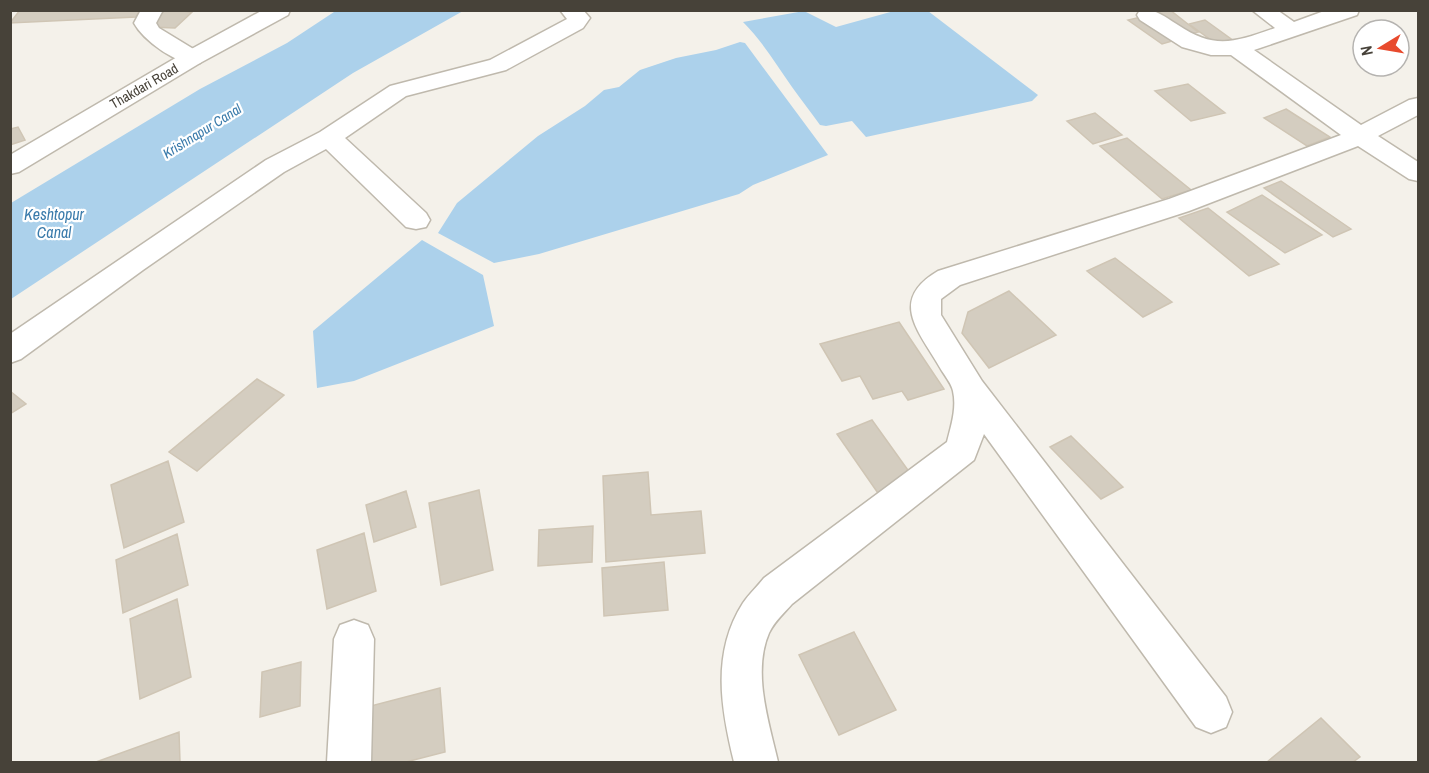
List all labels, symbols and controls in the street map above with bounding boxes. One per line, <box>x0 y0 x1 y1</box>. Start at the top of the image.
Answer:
north arrow <box>1351 18 1411 78</box>
text: N <box>1355 44 1378 58</box>
street label: Thakdari Road <box>107 59 181 113</box>
water label: Krishnapur Canal <box>159 99 245 162</box>
water label: Keshtopur Canal <box>24 203 85 243</box>

